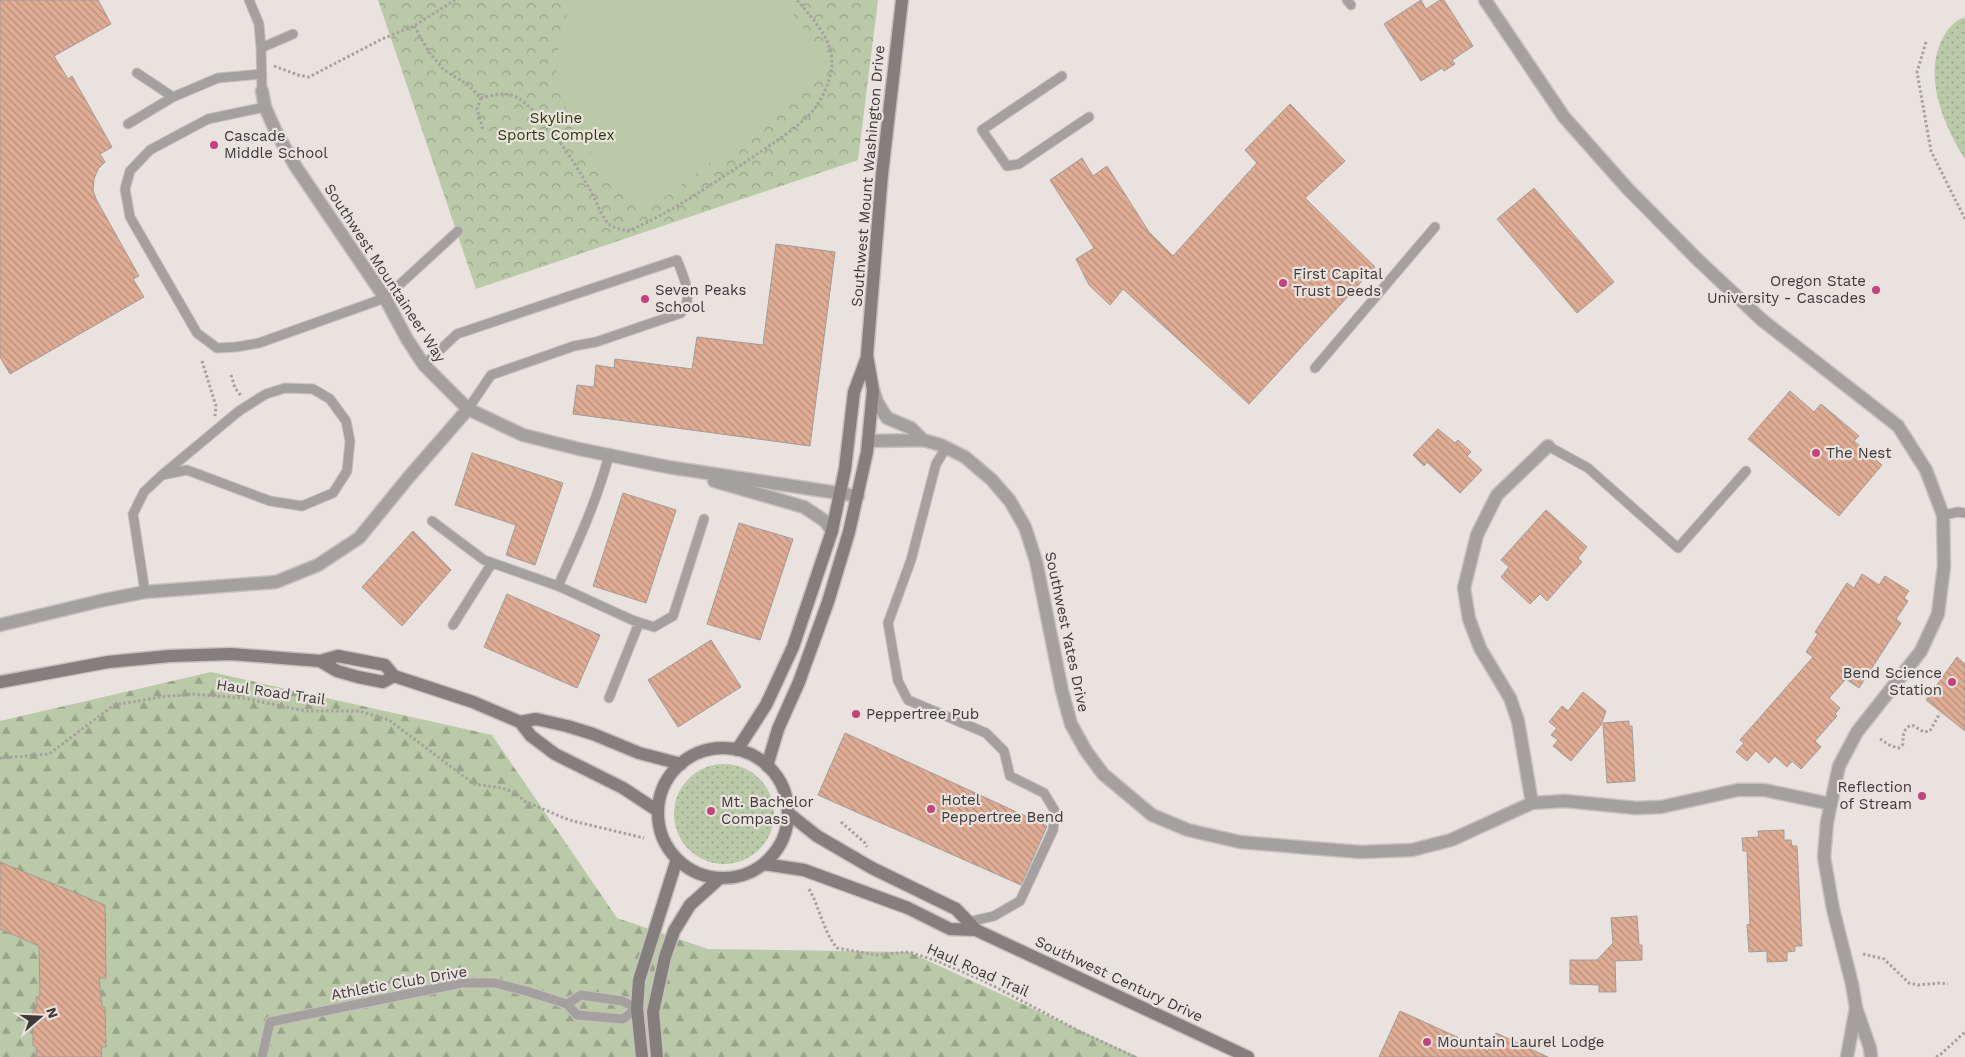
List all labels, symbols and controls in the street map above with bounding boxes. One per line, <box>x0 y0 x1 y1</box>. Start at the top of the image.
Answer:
street label: Southwest Mount Washington Drive <box>848 44 888 308</box>
park label: Skyline Sports Complex <box>498 109 614 144</box>
place label: Cascade Middle School <box>224 127 328 162</box>
marker: Cascade Middle School <box>208 139 220 151</box>
street label: Southwest Mountaineer Way <box>320 180 450 366</box>
place label: First Capital Trust Deeds <box>1293 265 1383 300</box>
place label: Oregon State University - Cascades <box>1707 272 1866 307</box>
marker: First Capital Trust Deeds <box>1277 277 1289 289</box>
place label: Seven Peaks School <box>655 281 746 316</box>
marker: Oregon State University - Cascades <box>1870 284 1882 296</box>
marker: Seven Peaks School <box>639 293 651 305</box>
place label: The Nest <box>1826 444 1892 462</box>
marker: The Nest <box>1810 447 1822 459</box>
street label: Southwest Yates Drive <box>1041 550 1093 714</box>
place label: Bend Science Station <box>1843 664 1942 699</box>
street label: Haul Road Trail <box>215 675 327 709</box>
marker: Bend Science Station <box>1946 676 1958 688</box>
place label: Peppertree Pub <box>866 705 979 723</box>
marker: Peppertree Pub <box>850 708 862 720</box>
place label: Reflection of Stream <box>1838 778 1912 813</box>
marker: Reflection of Stream <box>1916 790 1928 802</box>
place label: Hotel Peppertree Bend <box>941 791 1064 826</box>
place label: Mt. Bachelor Compass <box>721 793 814 828</box>
marker: Hotel Peppertree Bend <box>925 803 937 815</box>
marker: Mt. Bachelor Compass <box>705 805 717 817</box>
street label: Southwest Century Drive <box>1032 932 1206 1026</box>
street label: Haul Road Trail <box>924 939 1032 1001</box>
street label: Athletic Club Drive <box>330 962 468 1004</box>
north arrow <box>15 992 65 1042</box>
text: N <box>43 1005 62 1020</box>
place label: Mountain Laurel Lodge <box>1437 1033 1605 1051</box>
marker: Mountain Laurel Lodge <box>1421 1036 1433 1048</box>

